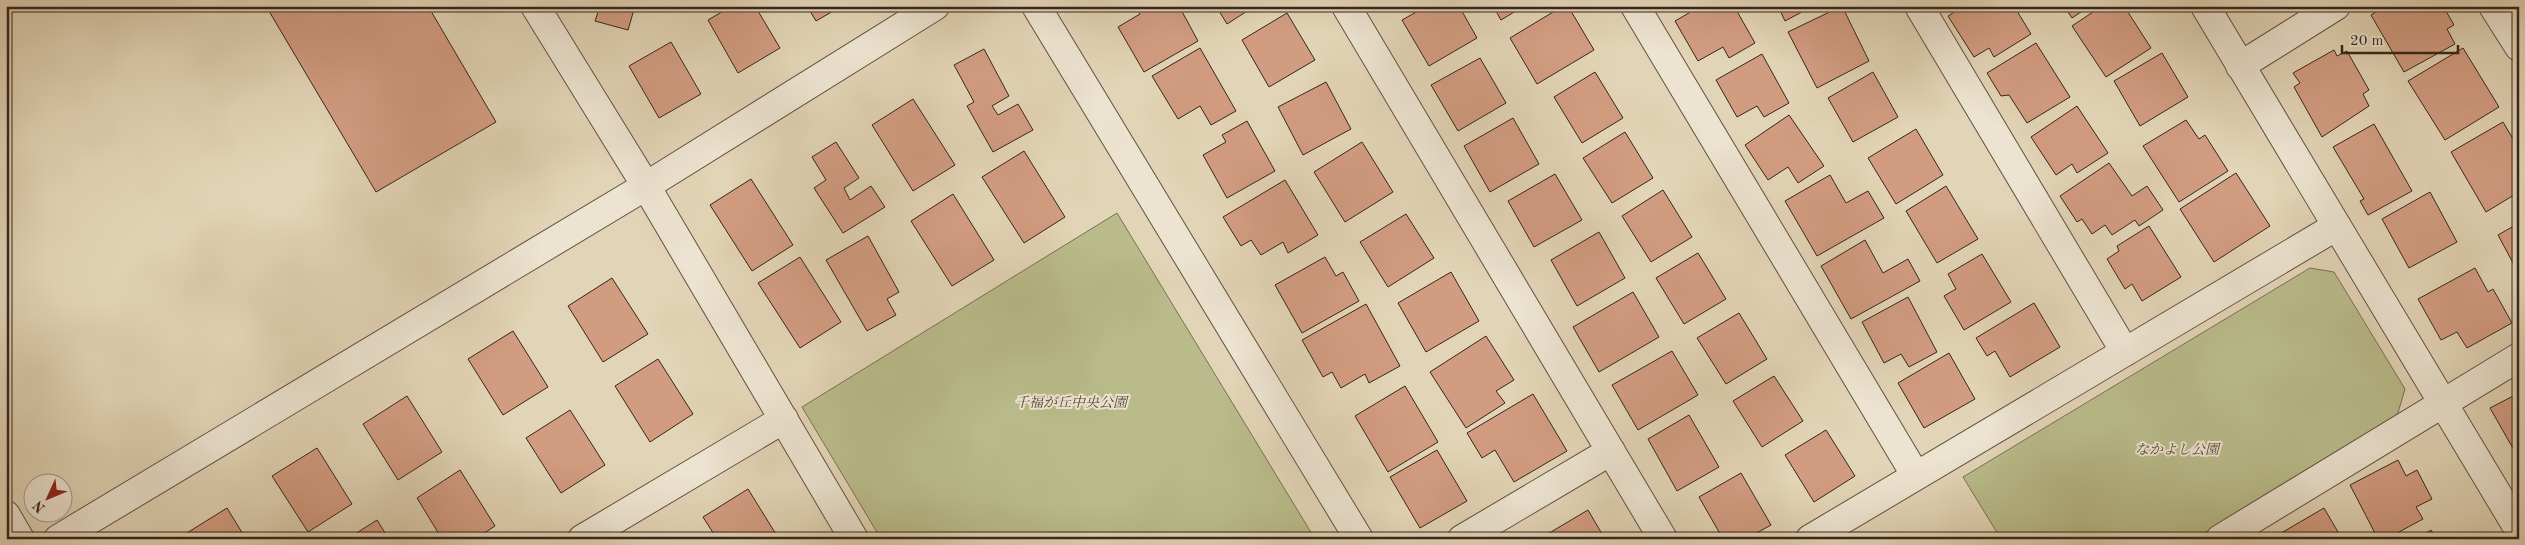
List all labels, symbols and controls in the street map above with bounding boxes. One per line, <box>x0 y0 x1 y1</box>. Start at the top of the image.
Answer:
scale bar <box>2342 22 2459 54</box>
text: 20 m <box>2350 34 2384 49</box>
park label: 千福が丘中央公園 <box>1015 395 1129 410</box>
park label: なかよし公園 <box>2135 442 2221 457</box>
north arrow <box>22 472 72 522</box>
text: N <box>30 497 48 515</box>

